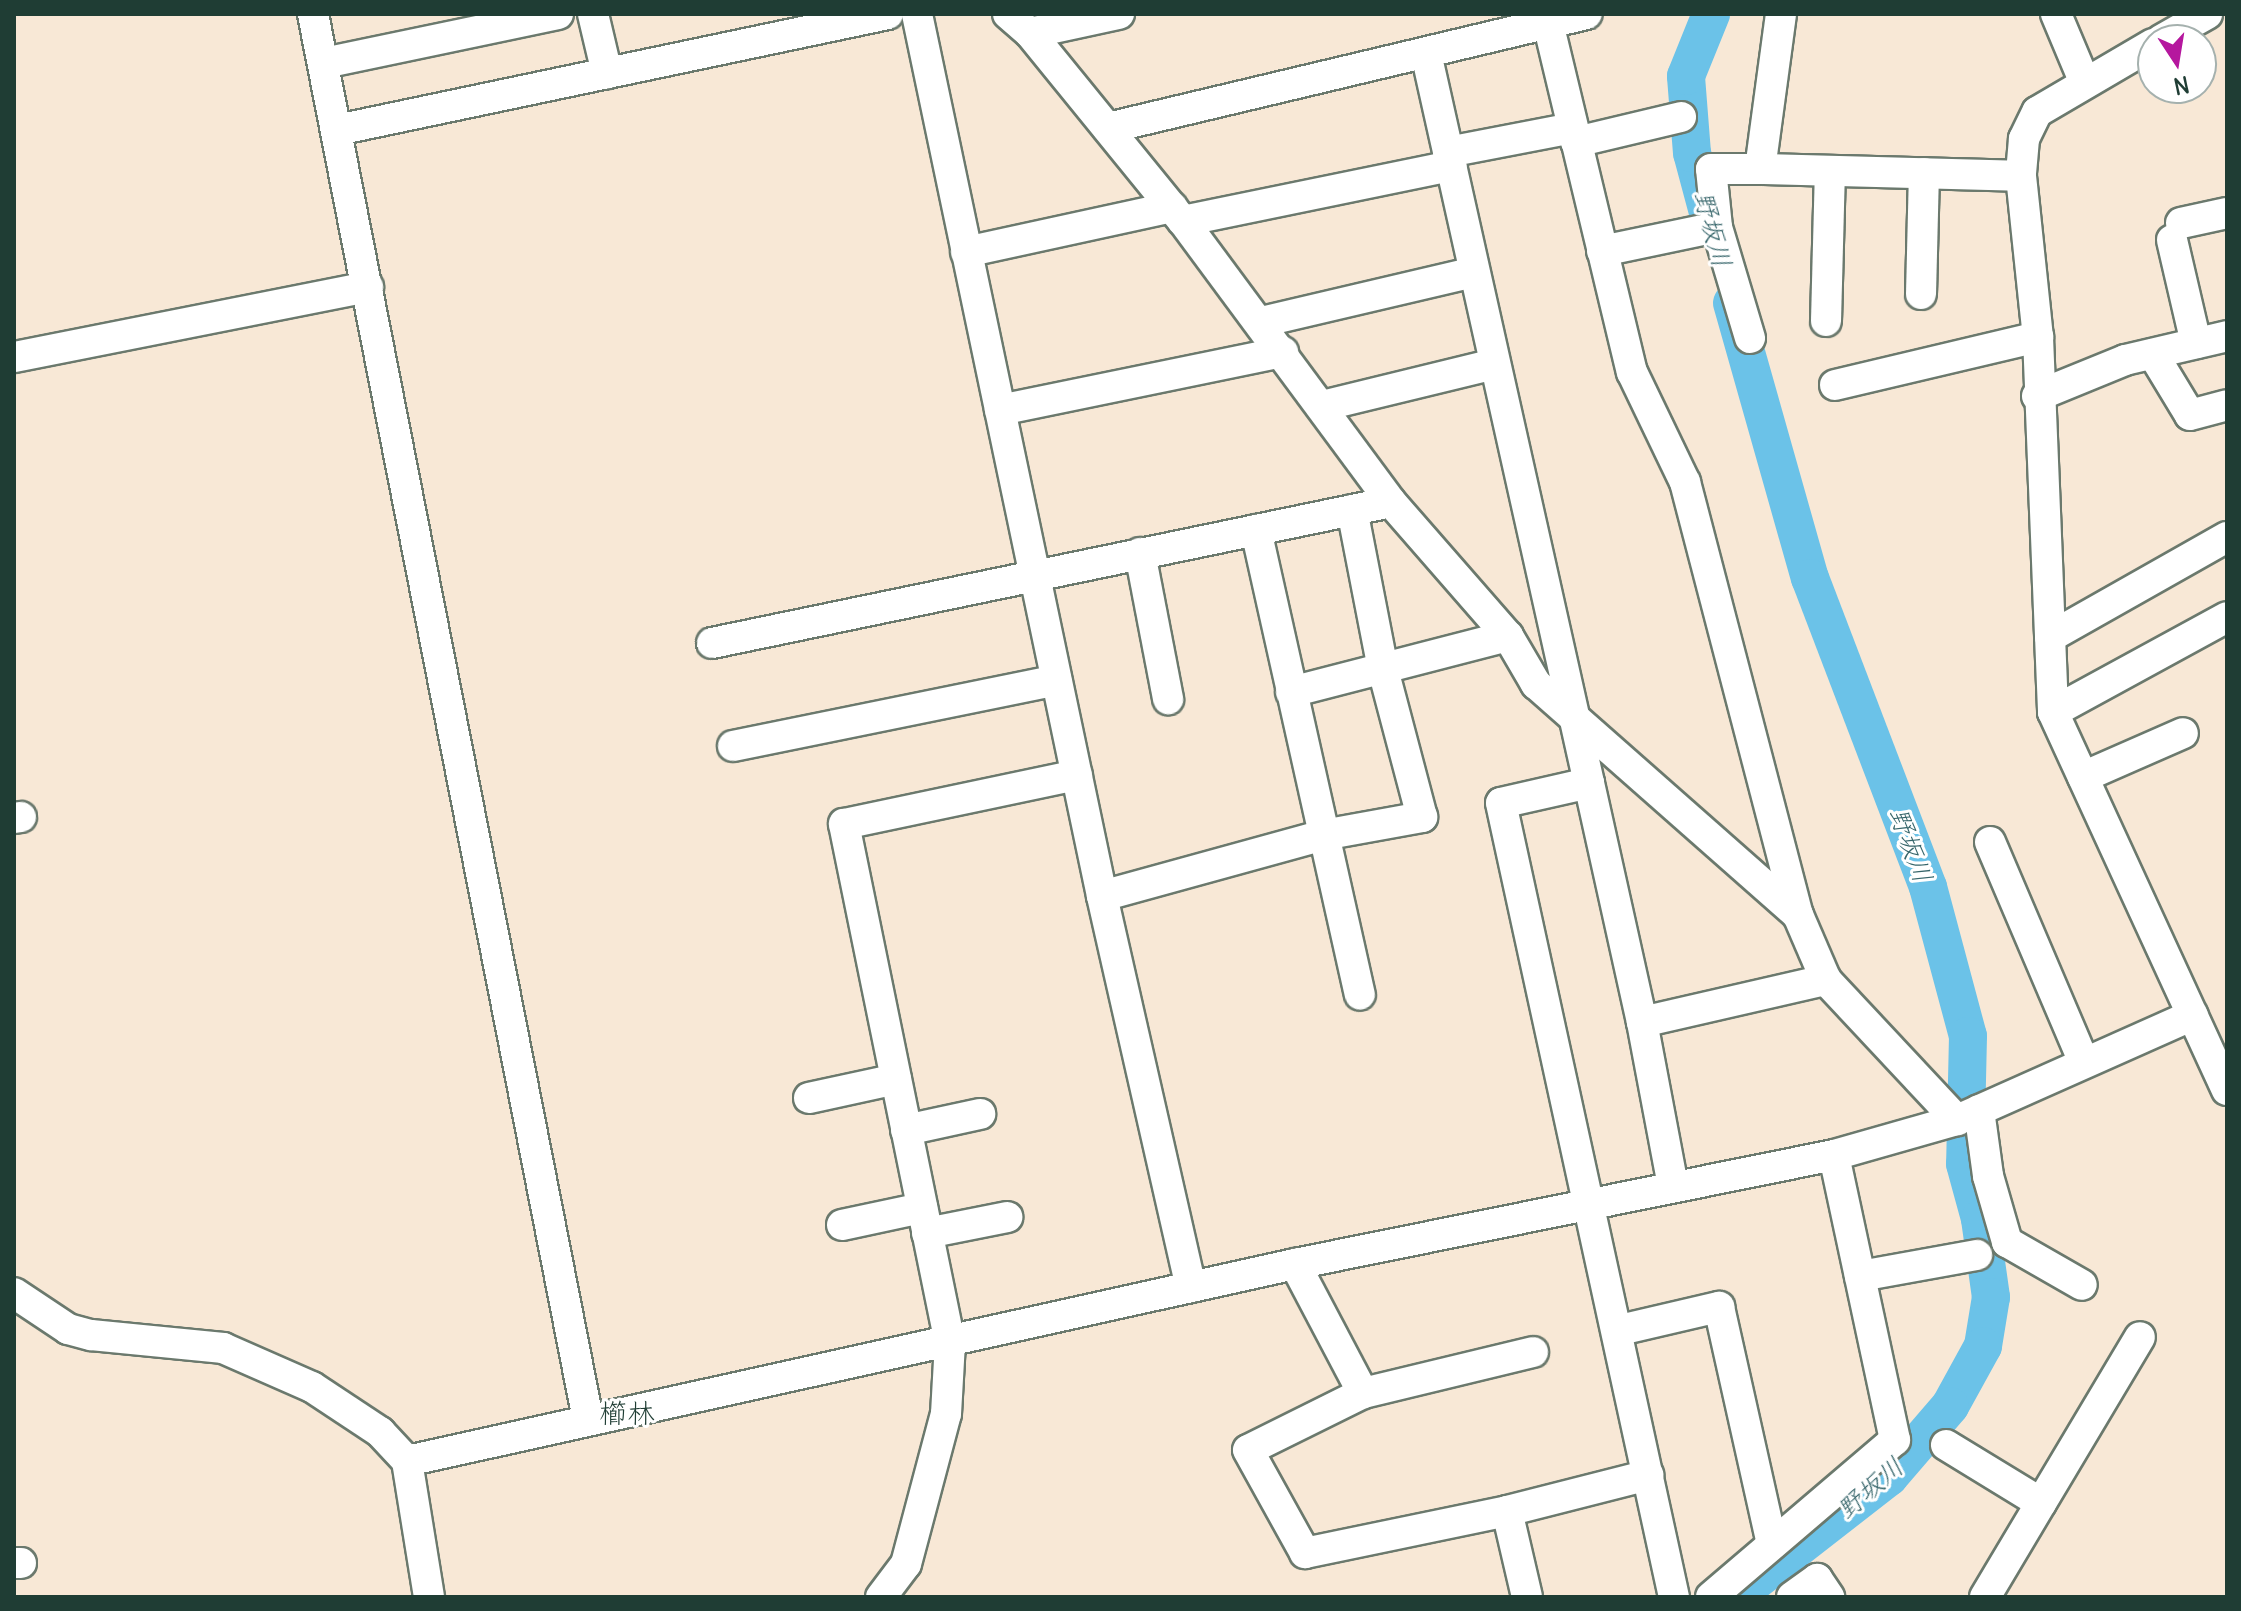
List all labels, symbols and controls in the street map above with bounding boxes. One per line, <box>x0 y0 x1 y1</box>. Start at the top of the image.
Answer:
north arrow <box>2137 24 2217 104</box>
text: N <box>2171 70 2192 101</box>
water label: 野坂川 <box>1688 187 1738 271</box>
water label: 野坂川 <box>1883 803 1939 887</box>
district label: 櫛林 <box>599 1396 655 1430</box>
water label: 野坂川 <box>1830 1451 1910 1525</box>

